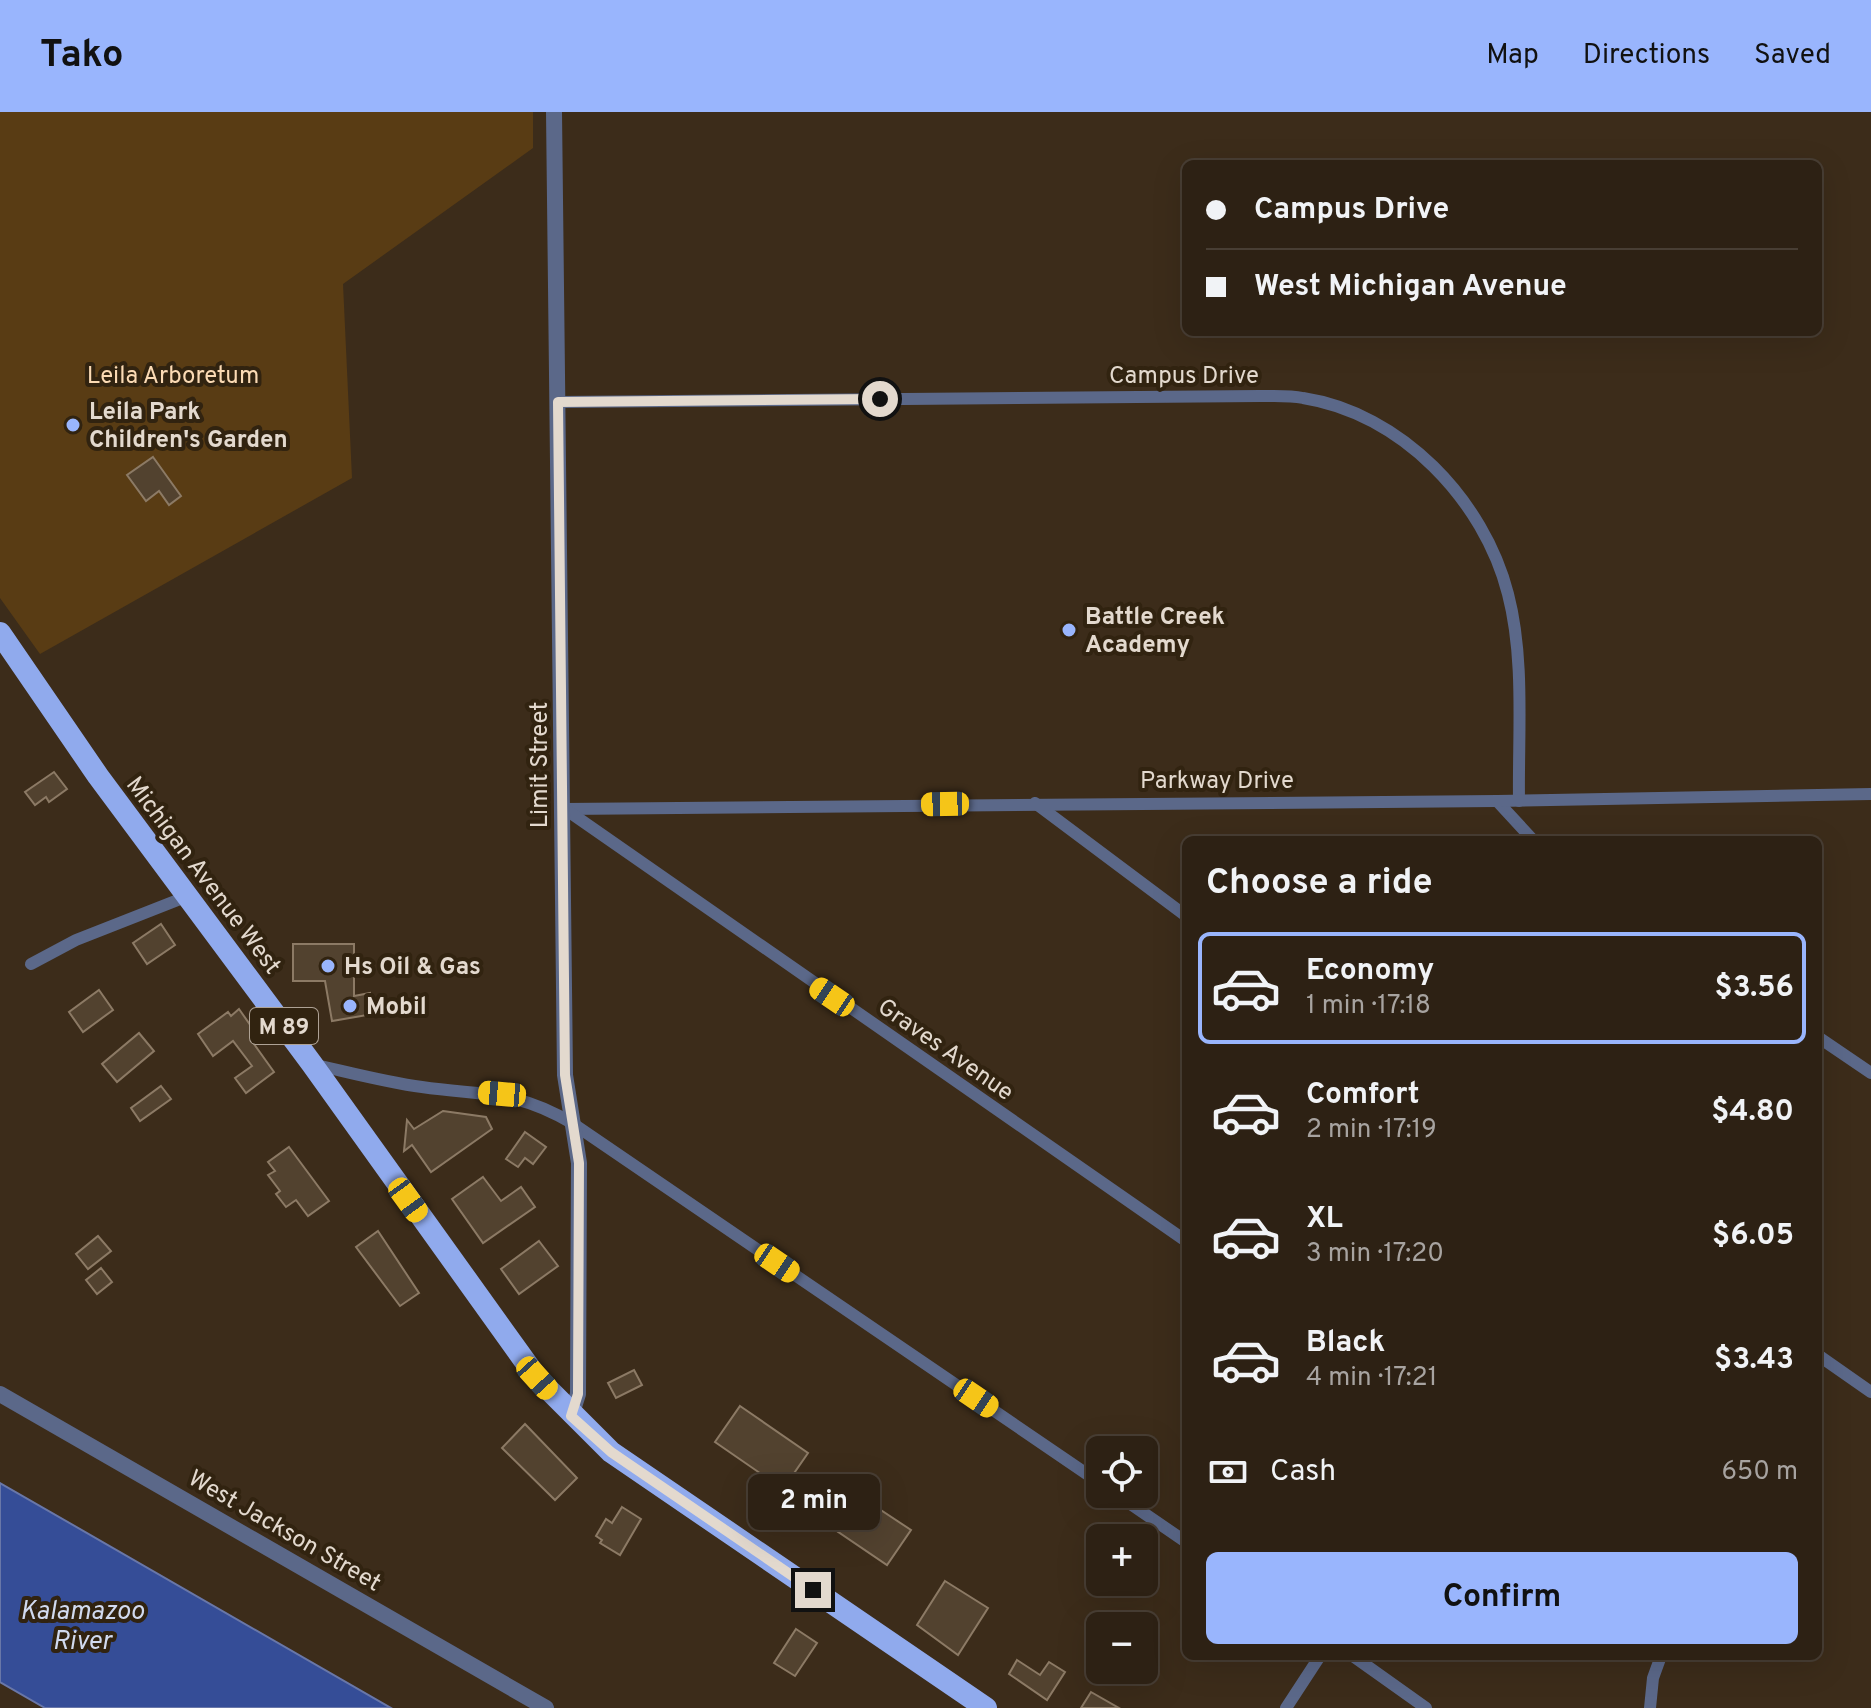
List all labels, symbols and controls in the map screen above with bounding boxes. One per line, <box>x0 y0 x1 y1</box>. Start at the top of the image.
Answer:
text: Tako <box>40 32 123 81</box>
text: Map <box>1486 38 1539 74</box>
text: Directions <box>1583 38 1710 74</box>
text: Saved <box>1754 38 1831 74</box>
text: Campus Drive <box>1254 192 1449 229</box>
text: West Michigan Avenue <box>1254 269 1567 306</box>
park label: Leila Arboretum <box>87 362 259 392</box>
street label: Campus Drive <box>1109 362 1259 392</box>
route start <box>862 381 898 417</box>
place label: Leila Park Children's Garden <box>89 398 288 456</box>
marker: Leila Park Children's Garden <box>64 416 82 434</box>
place label: Battle Creek Academy <box>1085 603 1225 661</box>
marker: Battle Creek Academy <box>1060 621 1078 639</box>
street label: Limit Street <box>526 702 556 828</box>
street label: Parkway Drive <box>1140 767 1294 797</box>
street label: Michigan Avenue West <box>118 771 286 981</box>
car <box>921 792 969 816</box>
text: Choose a ride <box>1206 861 1432 907</box>
icon: car <box>1210 952 1282 1024</box>
place label: Hs Oil & Gas <box>344 953 481 983</box>
text: Economy <box>1306 953 1434 990</box>
marker: Hs Oil & Gas <box>319 957 337 975</box>
text: $3.56 <box>1715 970 1794 1007</box>
car <box>805 974 859 1020</box>
text: 1 min · 17:18 <box>1306 990 1431 1023</box>
place label: Mobil <box>366 993 427 1023</box>
street label: Graves Avenue <box>871 993 1019 1109</box>
marker: Mobil <box>341 997 359 1015</box>
road number: M 89 <box>250 1008 318 1044</box>
icon: car <box>1210 1076 1282 1148</box>
text: Comfort <box>1306 1077 1419 1114</box>
car <box>477 1080 527 1108</box>
text: $4.80 <box>1711 1094 1794 1131</box>
text: 2 min · 17:19 <box>1306 1114 1437 1147</box>
car <box>384 1174 432 1226</box>
icon: car <box>1210 1200 1282 1272</box>
text: XL <box>1306 1201 1343 1238</box>
text: $6.05 <box>1712 1218 1794 1255</box>
text: 3 min · 17:20 <box>1306 1238 1444 1271</box>
car <box>750 1240 804 1286</box>
icon: car <box>1210 1324 1282 1396</box>
text: Black <box>1306 1325 1385 1362</box>
text: $3.43 <box>1714 1342 1794 1379</box>
car <box>512 1352 562 1404</box>
text: 4 min · 17:21 <box>1306 1362 1437 1395</box>
car <box>949 1375 1003 1421</box>
map controls <box>1086 1436 1158 1684</box>
button: locate <box>1086 1436 1158 1508</box>
icon: cash <box>1206 1450 1250 1494</box>
text: Cash <box>1270 1454 1336 1491</box>
text: 650 m <box>1722 1456 1798 1489</box>
street label: West Jackson Street <box>182 1464 386 1599</box>
callout: 2 min <box>747 1474 879 1530</box>
text: 2 min <box>780 1485 848 1518</box>
button: + <box>1086 1524 1158 1596</box>
button: Confirm <box>1206 1552 1798 1644</box>
route end <box>795 1572 831 1608</box>
water label: Kalamazoo River <box>20 1596 144 1659</box>
button: − <box>1086 1612 1158 1684</box>

